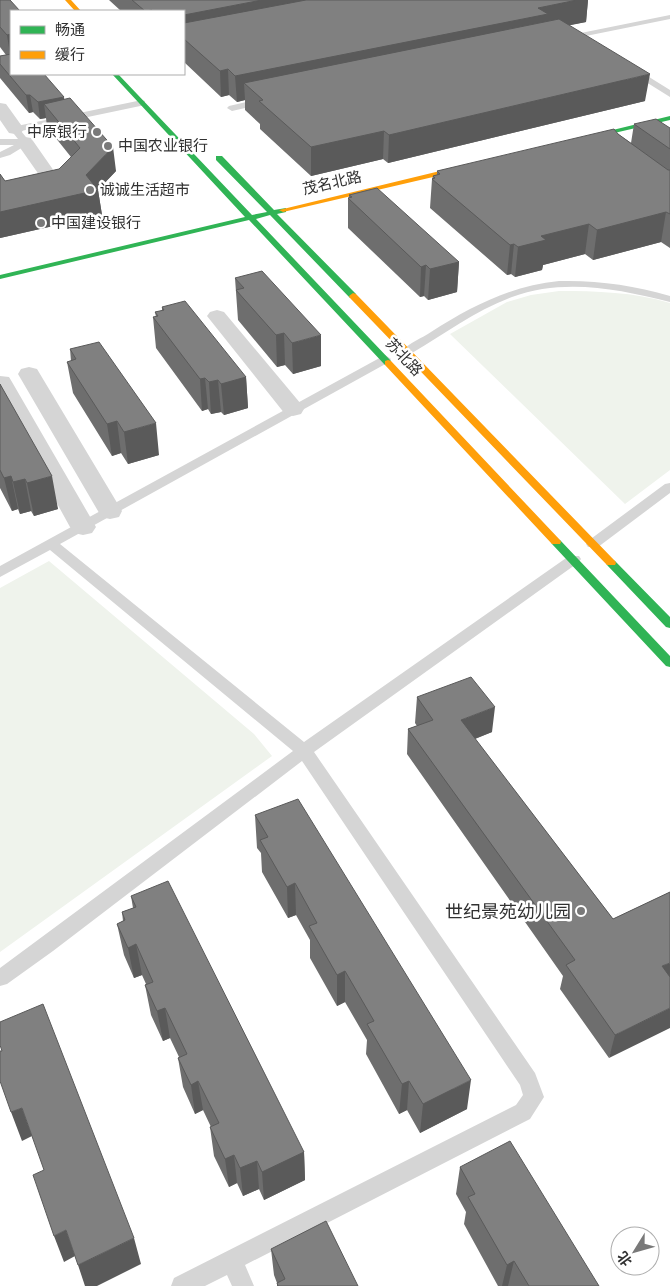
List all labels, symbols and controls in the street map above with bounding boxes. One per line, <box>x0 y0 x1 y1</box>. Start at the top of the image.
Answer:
legend <box>10 10 185 75</box>
text: 畅通 <box>55 21 85 39</box>
text: 缓行 <box>55 46 85 64</box>
place label: 中原银行 <box>27 123 87 141</box>
marker: 中原银行 <box>91 126 103 138</box>
place label: 中国农业银行 <box>118 137 208 155</box>
marker: 中国农业银行 <box>102 140 114 152</box>
street label: 茂名北路 <box>301 167 363 199</box>
place label: 诚诚生活超市 <box>100 181 190 199</box>
marker: 诚诚生活超市 <box>84 184 96 196</box>
place label: 中国建设银行 <box>51 214 141 232</box>
marker: 中国建设银行 <box>35 217 47 229</box>
street label: 苏北路 <box>382 334 426 380</box>
place label: 世纪景苑幼儿园 <box>445 901 571 922</box>
marker: 世纪景苑幼儿园 <box>575 905 587 917</box>
north arrow <box>610 1226 660 1276</box>
text: 北 <box>614 1248 635 1269</box>

